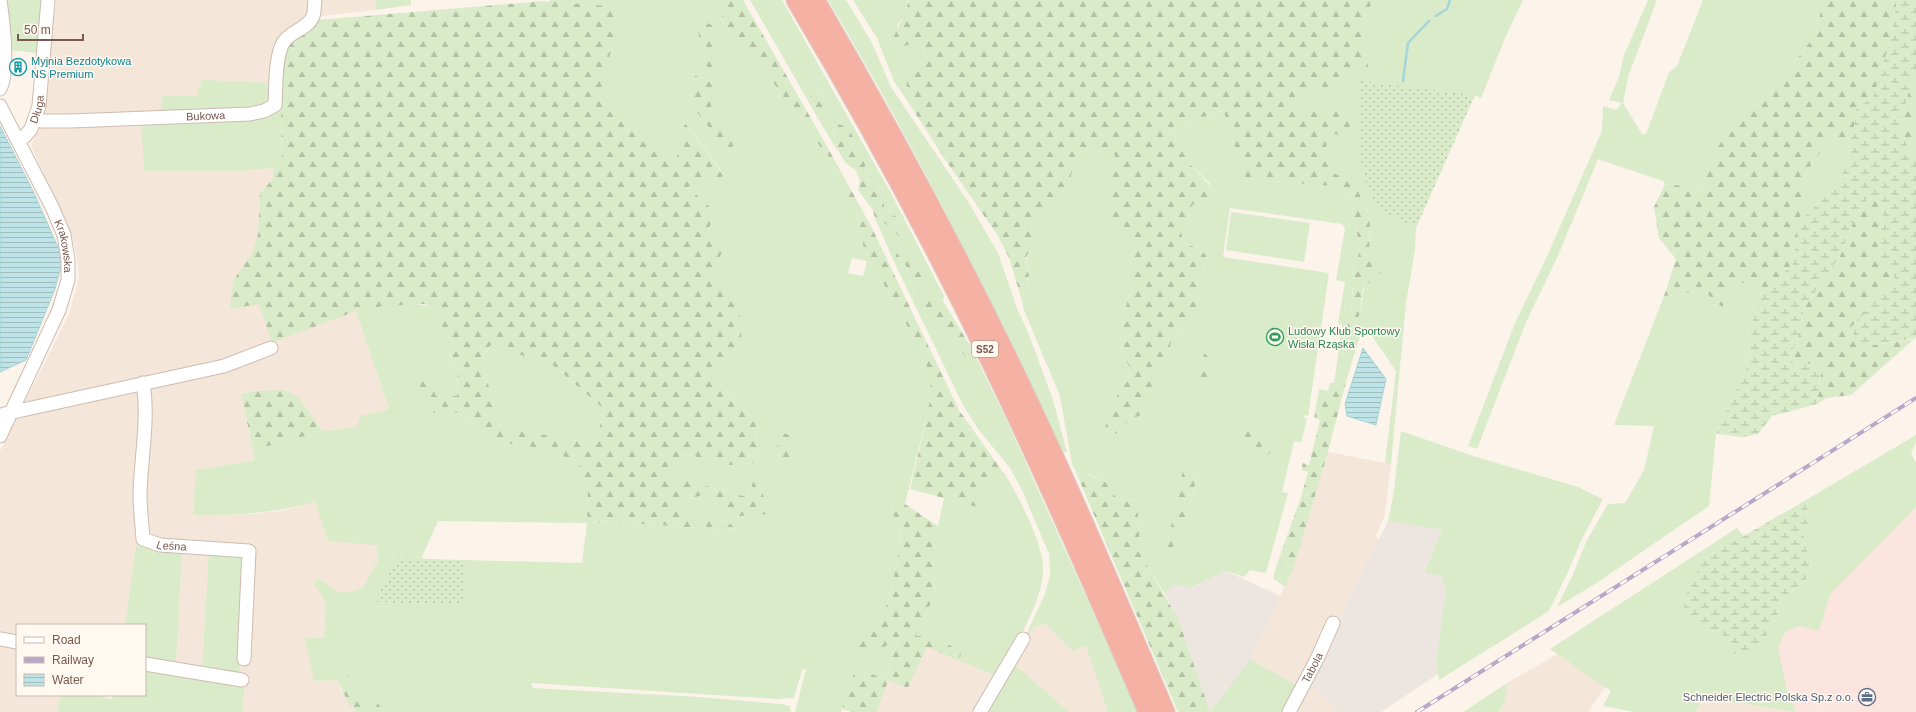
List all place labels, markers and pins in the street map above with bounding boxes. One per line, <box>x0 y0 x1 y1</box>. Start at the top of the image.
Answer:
place label: Myjnia Bezdotykowa NS Premium <box>31 55 132 80</box>
building icon: Myjnia Bezdotykowa NS Premium <box>8 57 28 77</box>
place label: Ludowy Klub Sportowy Wisła Rząska <box>1288 325 1400 350</box>
sports icon: Ludowy Klub Sportowy Wisła Rząska <box>1265 327 1285 347</box>
office icon: Schneider Electric Polska Sp.z o.o. <box>1857 687 1877 707</box>
place label: Schneider Electric Polska Sp.z o.o. <box>1683 691 1854 703</box>

